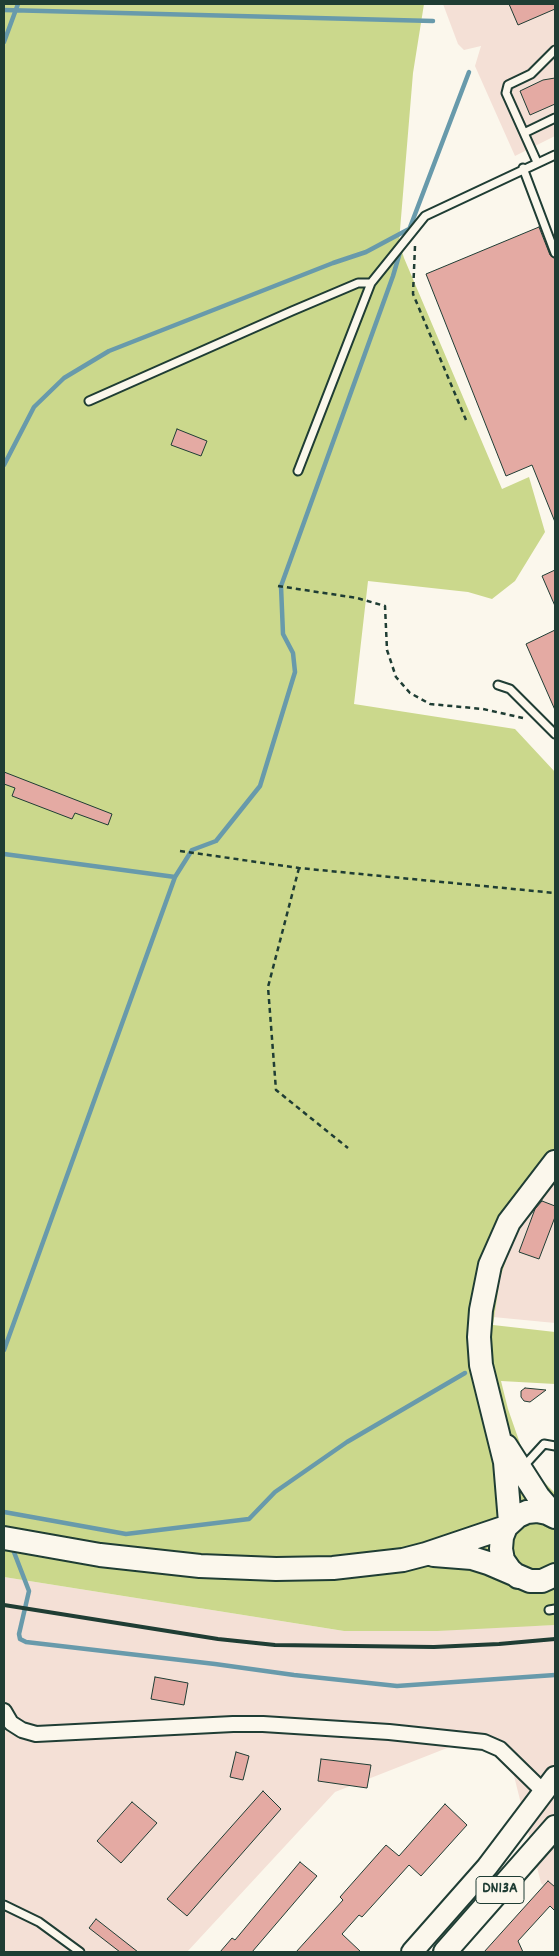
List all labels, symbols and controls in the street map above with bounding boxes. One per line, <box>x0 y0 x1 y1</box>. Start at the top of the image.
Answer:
road number: DN13A <box>476 1876 524 1904</box>

